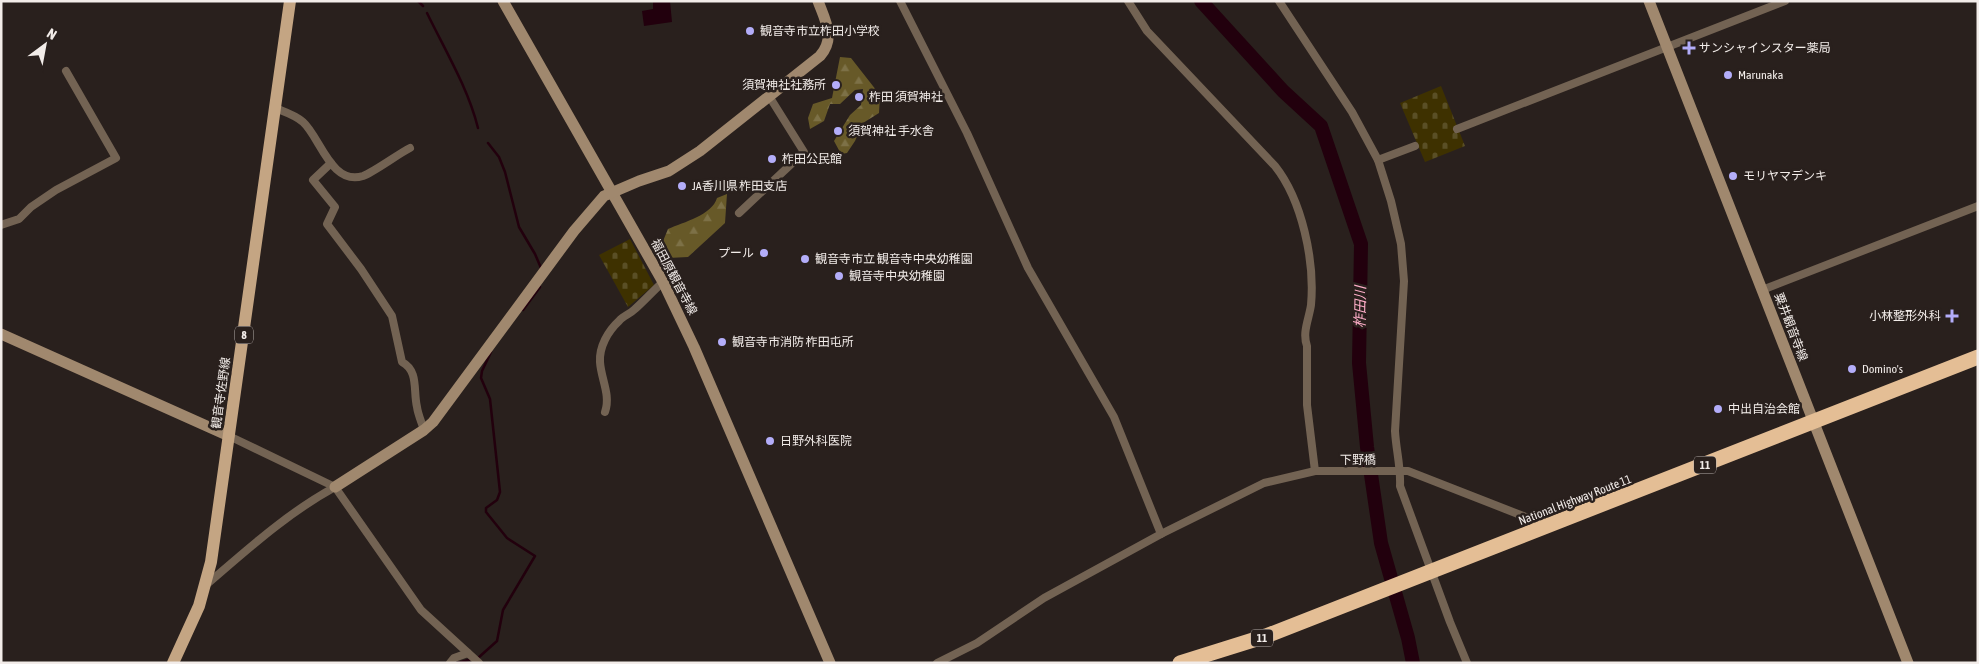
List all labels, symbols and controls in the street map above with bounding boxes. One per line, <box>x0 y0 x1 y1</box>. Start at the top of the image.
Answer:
north arrow <box>20 20 70 70</box>
place label: 観音寺市立柞田小学校 <box>760 24 880 38</box>
text: N <box>44 25 60 43</box>
marker: 観音寺市立柞田小学校 <box>744 25 756 37</box>
place label: サンシャインスター薬局 <box>1699 41 1831 55</box>
marker: サンシャインスター薬局 <box>1683 42 1695 54</box>
place label: Marunaka <box>1738 68 1783 82</box>
marker: Marunaka <box>1722 69 1734 81</box>
place label: 須賀神社社務所 <box>742 78 826 92</box>
marker: 須賀神社社務所 <box>830 79 842 91</box>
place label: 柞田 須賀神社 <box>869 90 943 104</box>
marker: 柞田 須賀神社 <box>853 91 865 103</box>
place label: 須賀神社 手水舎 <box>848 124 934 138</box>
marker: 須賀神社 手水舎 <box>832 125 844 137</box>
place label: 柞田公民館 <box>782 152 842 166</box>
marker: 柞田公民館 <box>766 153 778 165</box>
place label: モリヤマデンキ <box>1743 169 1827 183</box>
marker: モリヤマデンキ <box>1727 170 1739 182</box>
place label: JA香川県 柞田支店 <box>692 179 787 193</box>
marker: JA香川県 柞田支店 <box>676 180 688 192</box>
street label: 福田原観音寺線 <box>648 237 700 317</box>
place label: プール <box>718 246 754 260</box>
marker: プール <box>758 247 770 259</box>
place label: 観音寺市立 観音寺中央幼稚園 <box>815 252 973 266</box>
marker: 観音寺市立 観音寺中央幼稚園 <box>799 253 811 265</box>
place label: 観音寺中央幼稚園 <box>849 269 945 283</box>
marker: 観音寺中央幼稚園 <box>833 270 845 282</box>
water label: 柞田川 <box>1352 284 1368 328</box>
street label: 粟井観音寺線 <box>1772 291 1810 363</box>
place label: 小林整形外科 <box>1869 309 1941 323</box>
marker: 小林整形外科 <box>1945 309 1959 323</box>
road number: 8 <box>235 326 253 344</box>
place label: 観音寺市消防 柞田屯所 <box>732 335 854 349</box>
marker: 観音寺市消防 柞田屯所 <box>716 336 728 348</box>
street label: 観音寺佐野線 <box>209 356 233 430</box>
place label: Domino's <box>1862 362 1903 376</box>
marker: Domino's <box>1846 363 1858 375</box>
place label: 中出自治会館 <box>1728 402 1800 416</box>
marker: 中出自治会館 <box>1712 403 1724 415</box>
place label: 日野外科医院 <box>780 434 852 448</box>
marker: 日野外科医院 <box>764 435 776 447</box>
street label: 下野橋 <box>1340 453 1376 467</box>
road number: 11 <box>1694 456 1716 474</box>
street label: National Highway Route 11 <box>1517 472 1634 528</box>
road number: 11 <box>1251 630 1273 646</box>

